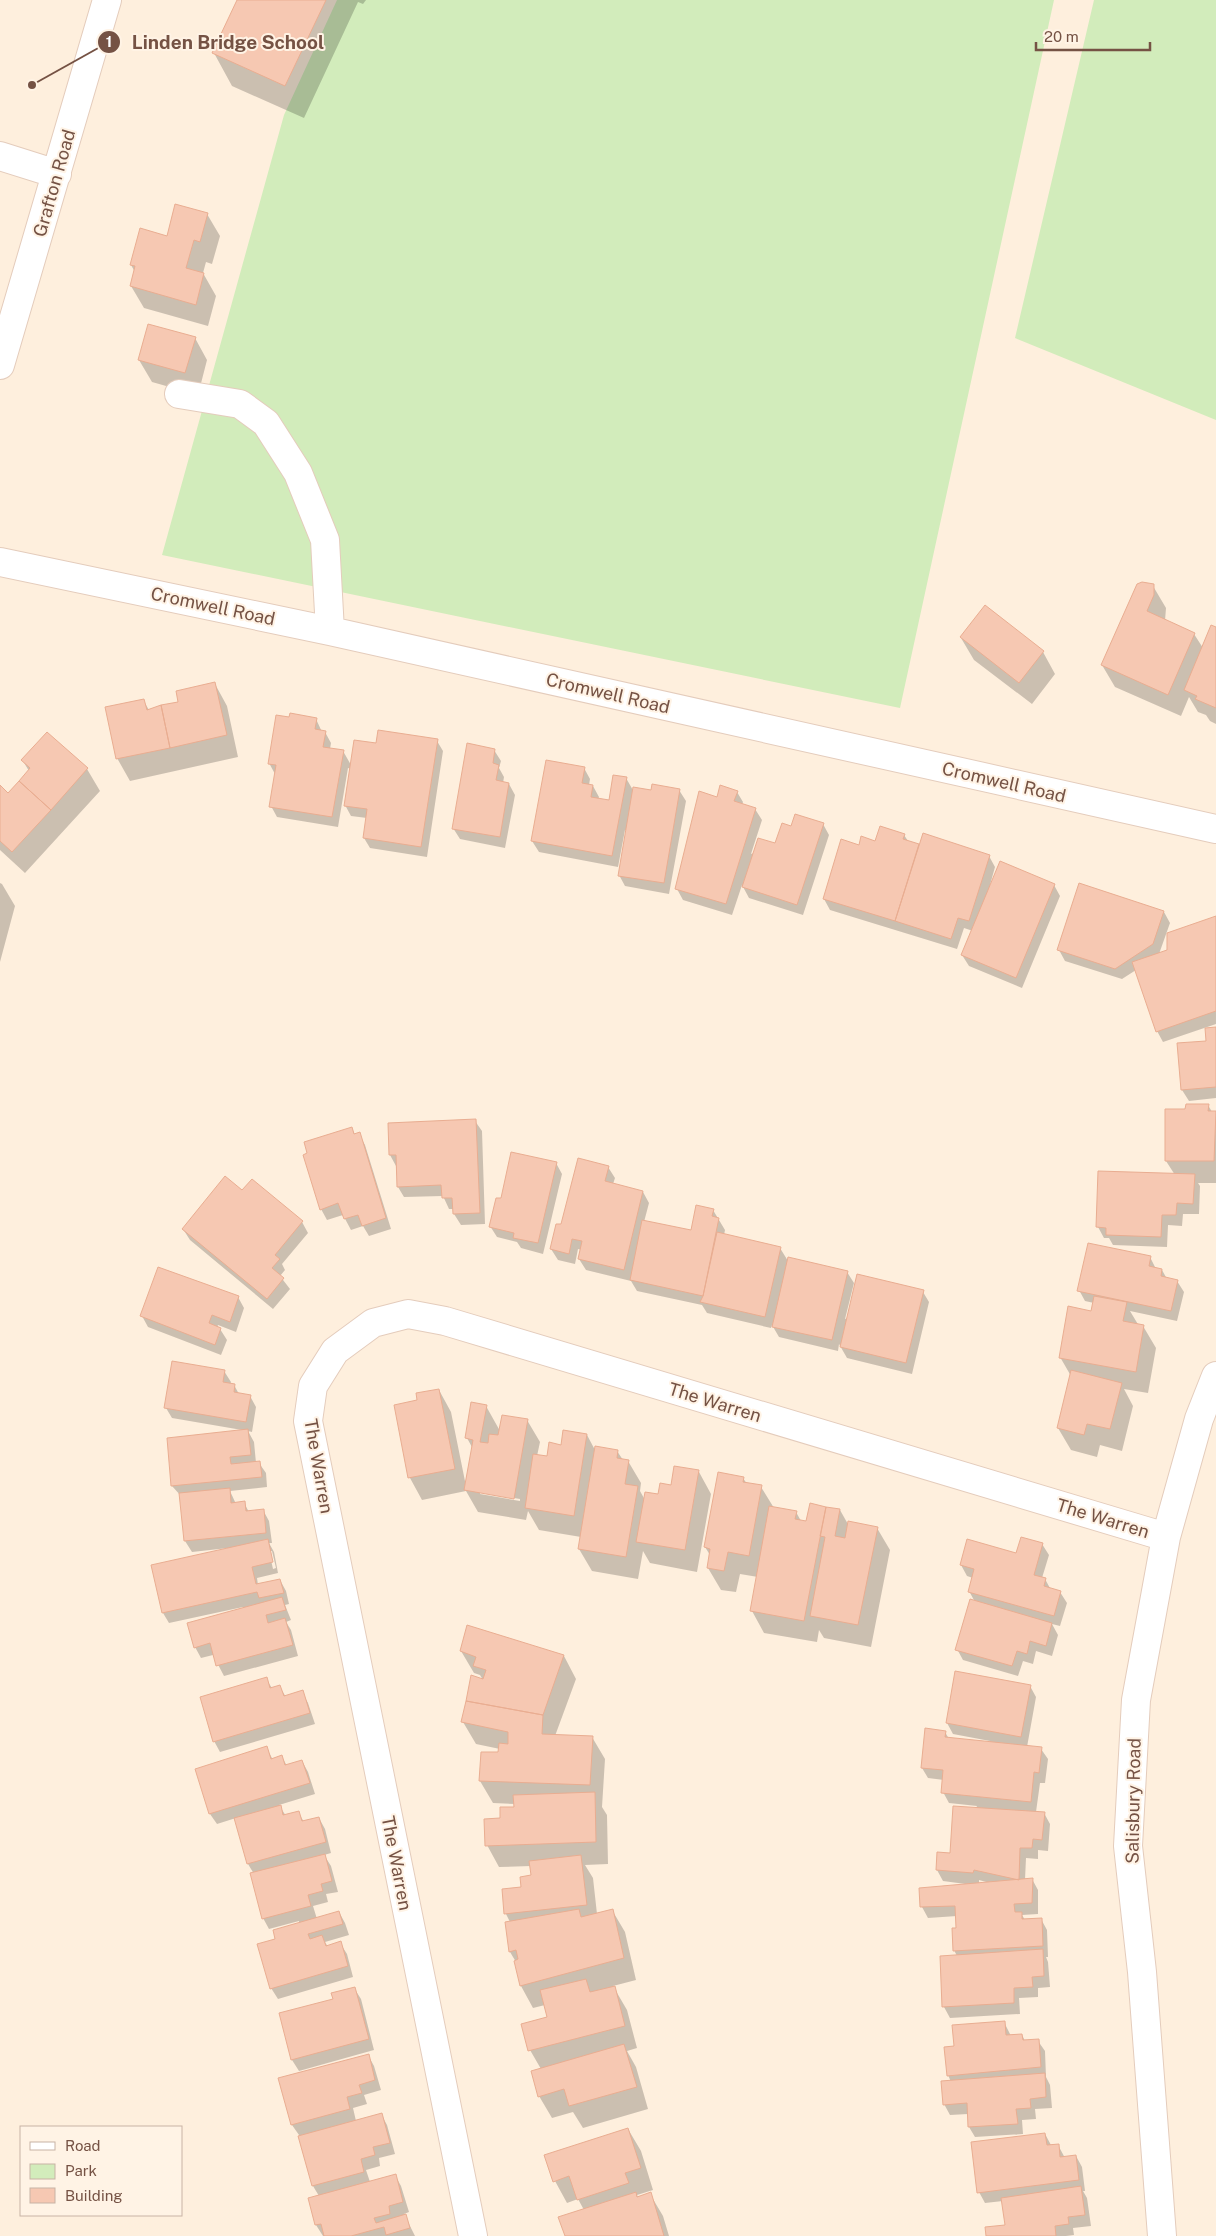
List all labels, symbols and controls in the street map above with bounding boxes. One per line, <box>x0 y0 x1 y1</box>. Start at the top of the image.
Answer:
scale bar <box>1036 20 1150 52</box>
callout: Linden Bridge School <box>97 25 334 59</box>
text: 20 m <box>1044 28 1079 45</box>
text: Linden Bridge School <box>132 31 324 53</box>
text: 1 <box>106 33 112 50</box>
street label: Grafton Road <box>29 127 79 239</box>
street label: Cromwell Road <box>149 583 277 629</box>
street label: Cromwell Road <box>544 669 672 717</box>
street label: Cromwell Road <box>940 758 1068 806</box>
street label: The Warren <box>666 1378 764 1426</box>
street label: The Warren <box>300 1417 338 1515</box>
street label: The Warren <box>1054 1494 1152 1542</box>
street label: Salisbury Road <box>1121 1738 1145 1864</box>
street label: The Warren <box>378 1814 416 1912</box>
legend <box>20 2126 182 2216</box>
text: Road <box>65 2137 101 2154</box>
text: Park <box>65 2162 97 2179</box>
text: Building <box>65 2187 123 2204</box>

